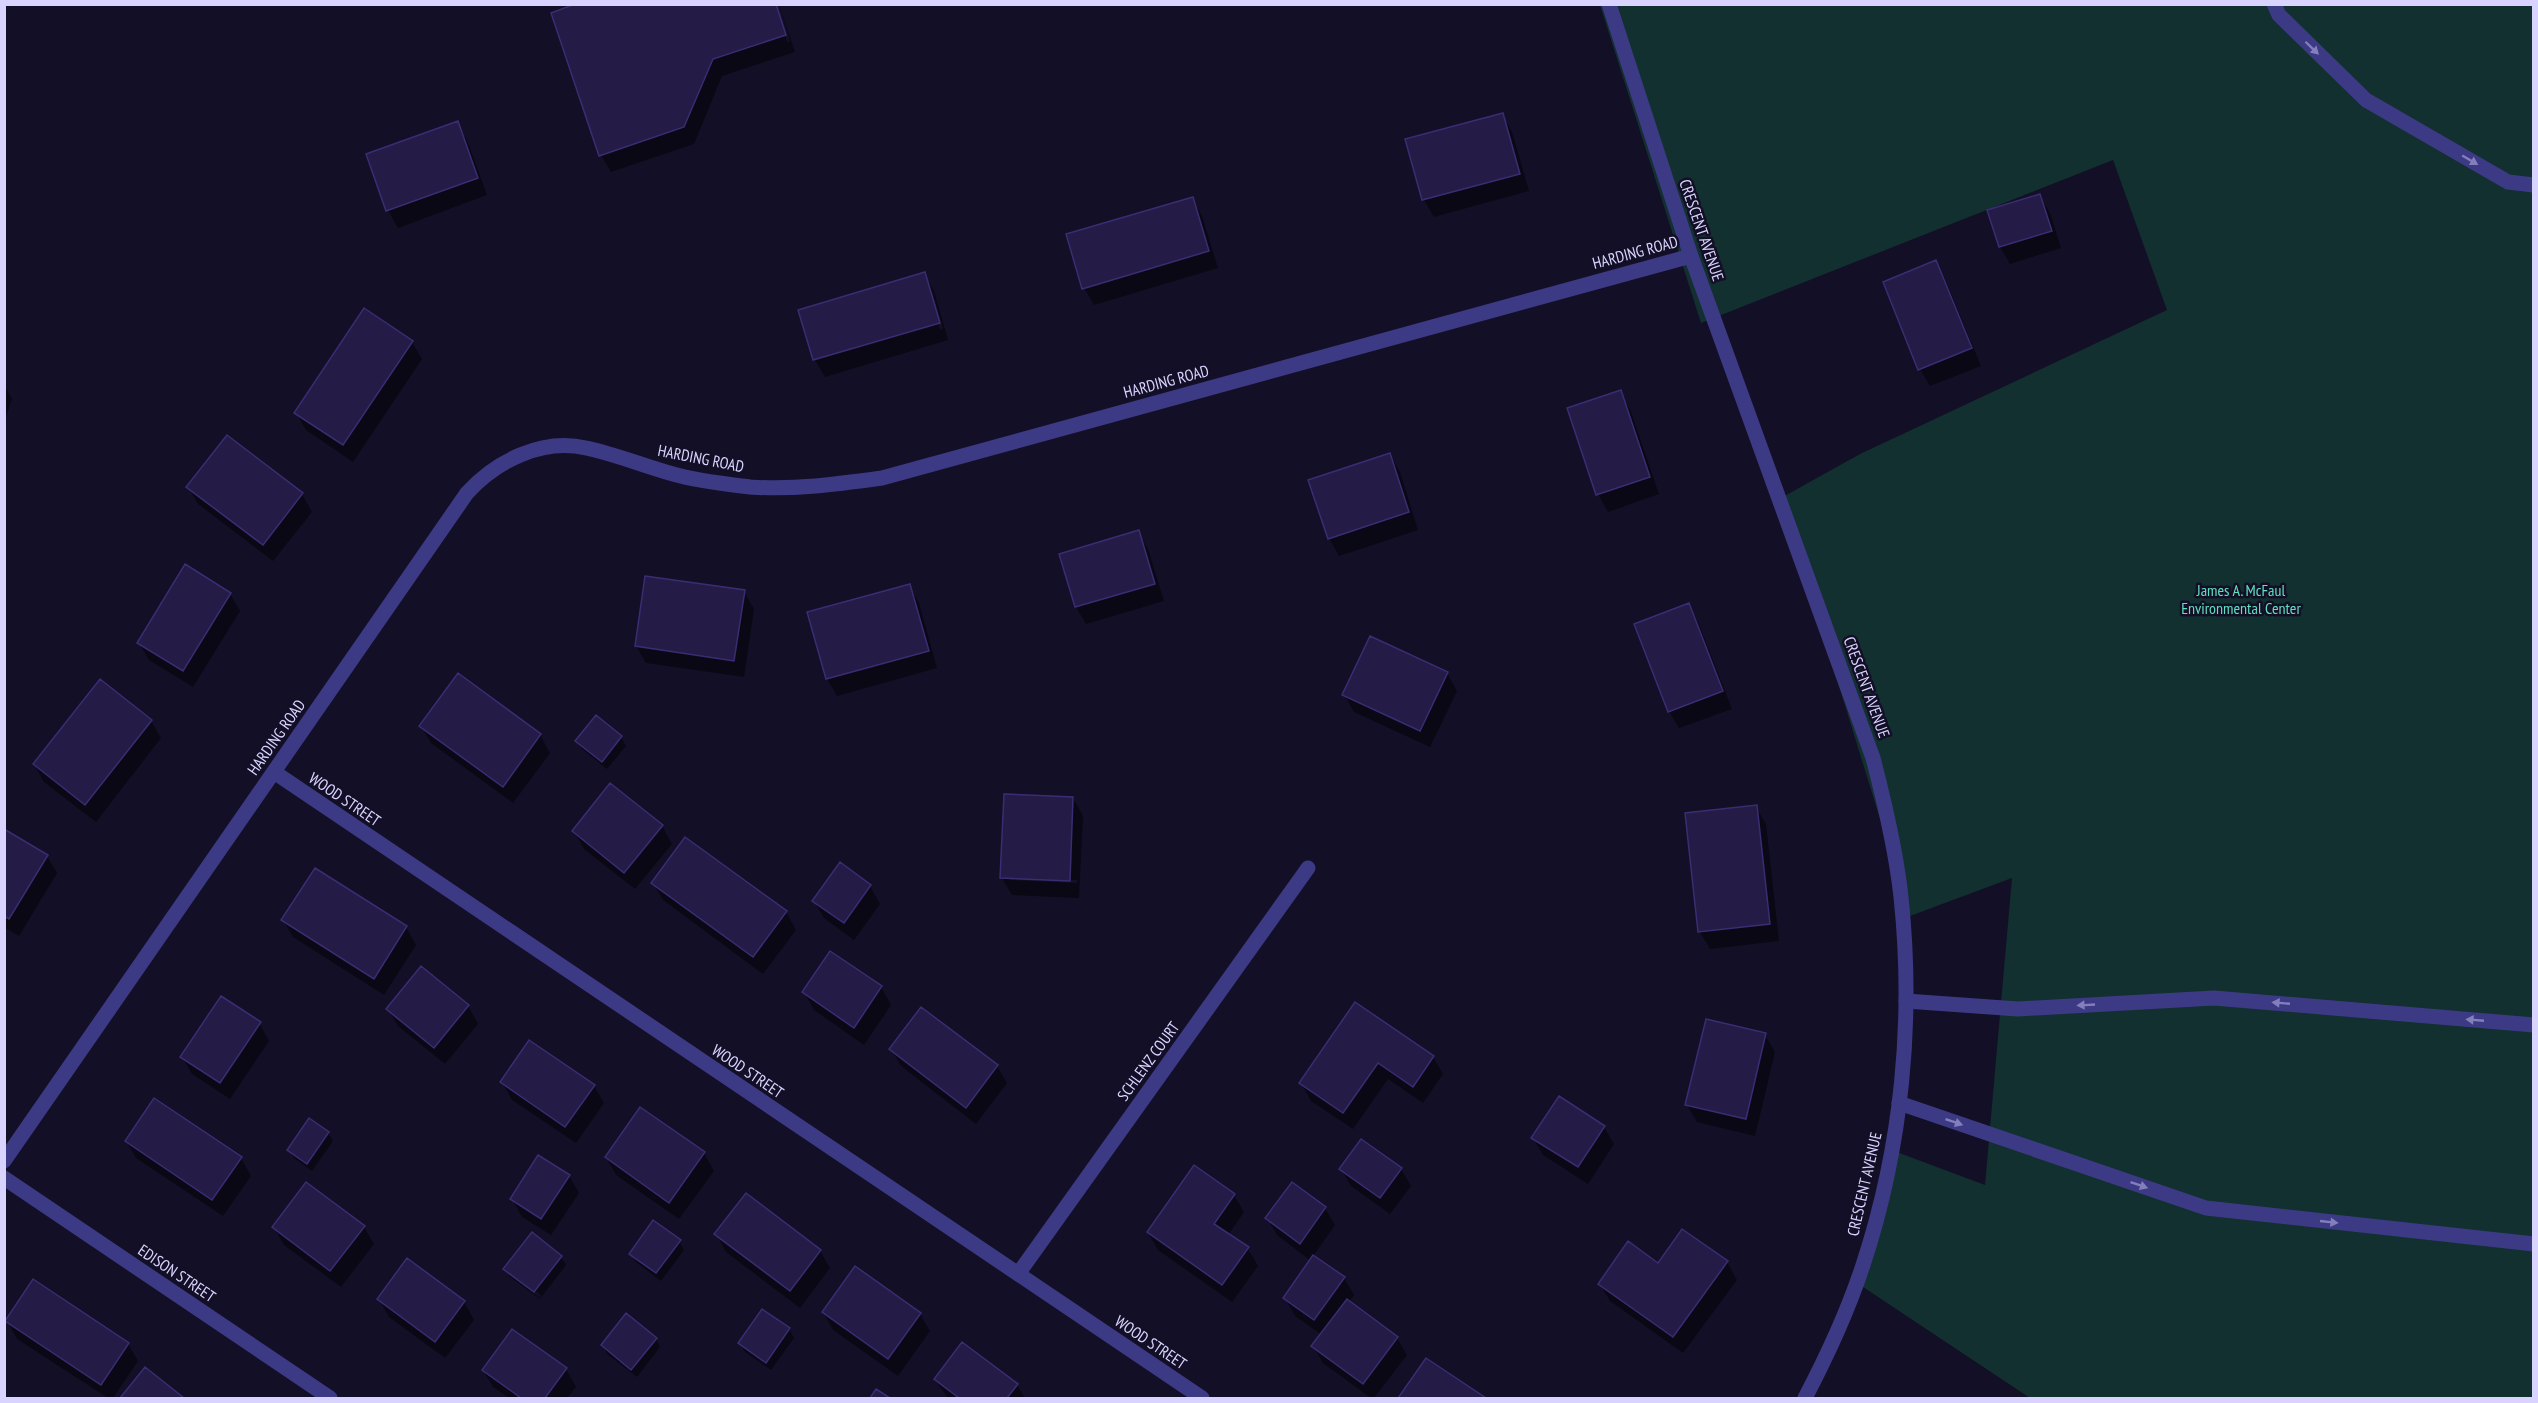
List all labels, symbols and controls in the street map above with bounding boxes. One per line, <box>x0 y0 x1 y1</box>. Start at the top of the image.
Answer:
one-way arrow <box>2305 40 2319 54</box>
one-way arrow <box>2462 154 2478 165</box>
street label: CRESCENT AVENUE <box>1675 177 1729 284</box>
street label: HARDING ROAD <box>1590 231 1680 273</box>
street label: HARDING ROAD <box>1121 360 1211 402</box>
street label: HARDING ROAD <box>656 440 746 476</box>
park label: James A. McFaul Environmental Center <box>2181 580 2301 618</box>
street label: CRESCENT AVENUE <box>1839 634 1895 740</box>
street label: HARDING ROAD <box>243 695 309 779</box>
street label: WOOD STREET <box>305 768 385 830</box>
one-way arrow <box>2271 998 2290 1008</box>
one-way arrow <box>2077 1001 2096 1010</box>
one-way arrow <box>2466 1015 2485 1025</box>
street label: SCHLENZ COURT <box>1113 1018 1183 1104</box>
street label: WOOD STREET <box>708 1040 788 1102</box>
one-way arrow <box>1945 1117 1963 1127</box>
street label: CRESCENT AVENUE <box>1842 1130 1886 1238</box>
one-way arrow <box>2130 1181 2148 1190</box>
one-way arrow <box>2320 1217 2339 1226</box>
street label: EDISON STREET <box>134 1240 220 1306</box>
street label: WOOD STREET <box>1111 1311 1191 1373</box>

